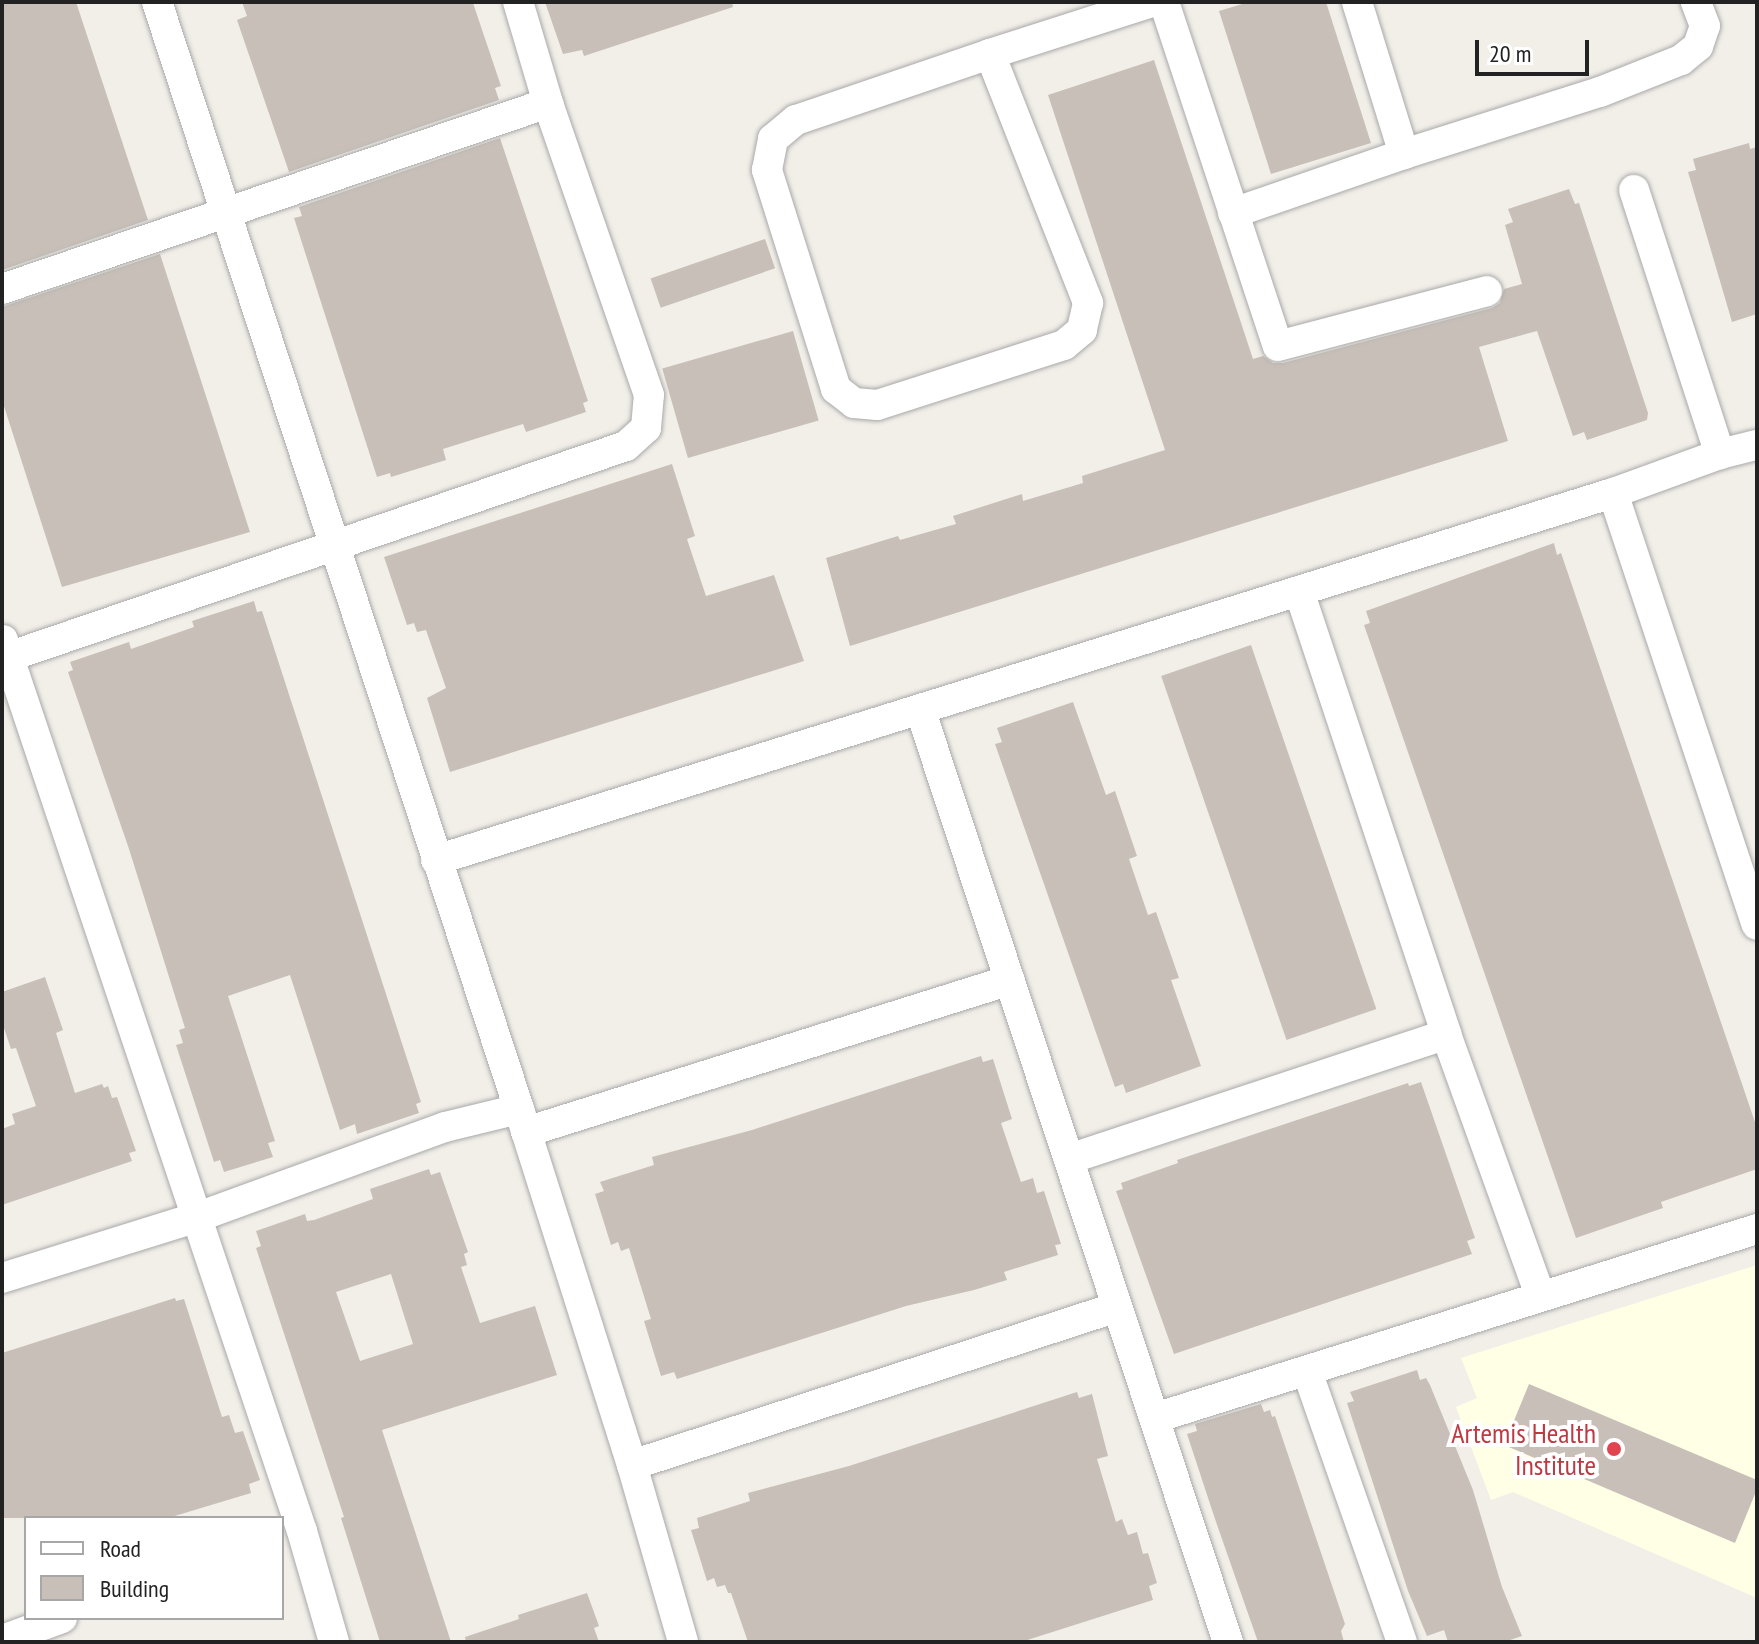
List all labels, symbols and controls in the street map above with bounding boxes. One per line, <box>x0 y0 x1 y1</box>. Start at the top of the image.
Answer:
scale bar <box>1479 24 1593 74</box>
text: 20 m <box>1489 38 1531 69</box>
place label: Artemis Health Institute <box>1451 1416 1596 1482</box>
marker: Artemis Health Institute <box>1603 1438 1625 1460</box>
legend <box>24 1516 284 1620</box>
text: Road <box>100 1533 141 1564</box>
text: Building <box>100 1573 169 1604</box>

